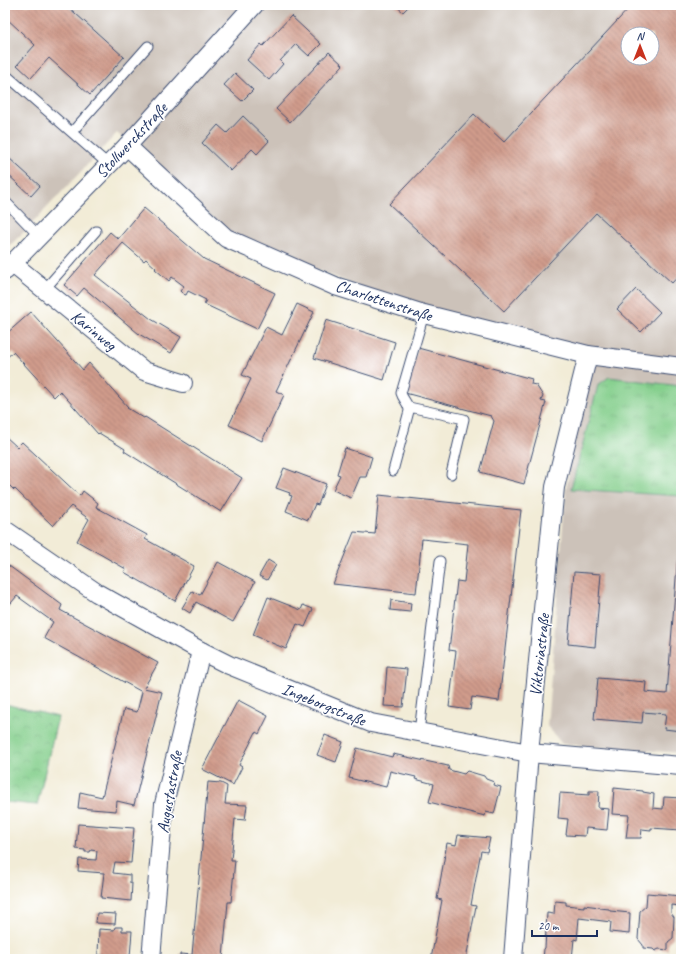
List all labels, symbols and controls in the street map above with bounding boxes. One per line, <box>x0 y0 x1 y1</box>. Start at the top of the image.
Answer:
north arrow <box>620 26 660 66</box>
text: N <box>637 29 646 43</box>
street label: Stollwerckstraße <box>91 97 173 183</box>
street label: Charlottenstraße <box>333 275 436 326</box>
street label: Karinweg <box>67 306 121 356</box>
street label: Viktoriastraße <box>525 611 554 697</box>
street label: Ingeborgstraße <box>279 678 370 731</box>
street label: Augustastraße <box>152 748 187 835</box>
scale bar <box>532 912 597 938</box>
text: 20 m <box>538 918 560 934</box>

